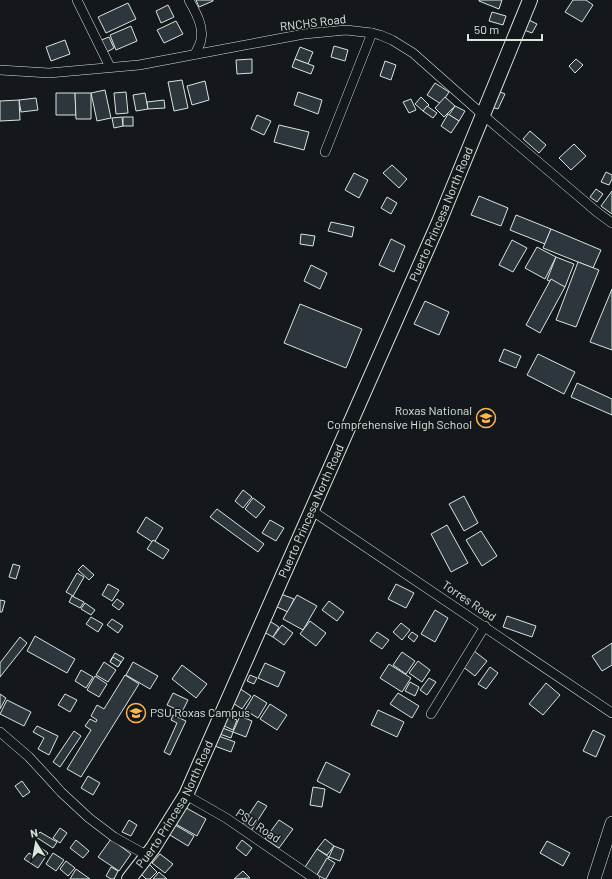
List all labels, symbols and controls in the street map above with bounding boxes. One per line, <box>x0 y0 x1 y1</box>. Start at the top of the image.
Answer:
street label: RNCHS Road <box>279 11 347 33</box>
scale bar <box>468 16 542 42</box>
text: 50 m <box>474 22 499 36</box>
street label: Puerto Princesa North Road <box>406 145 475 283</box>
place label: Roxas National Comprehensive High School <box>327 403 472 431</box>
school or university icon: Roxas National Comprehensive High School <box>475 407 497 429</box>
street label: Puerto Princesa North Road <box>275 442 346 580</box>
street label: Torres Road <box>440 577 499 623</box>
school or university icon: PSU Roxas Campus <box>125 702 147 724</box>
place label: PSU Roxas Campus <box>150 705 250 719</box>
street label: Puerto Princesa North Road <box>132 738 215 870</box>
street label: PSU Road <box>234 805 284 845</box>
north arrow <box>16 823 56 863</box>
text: N <box>29 826 39 840</box>

